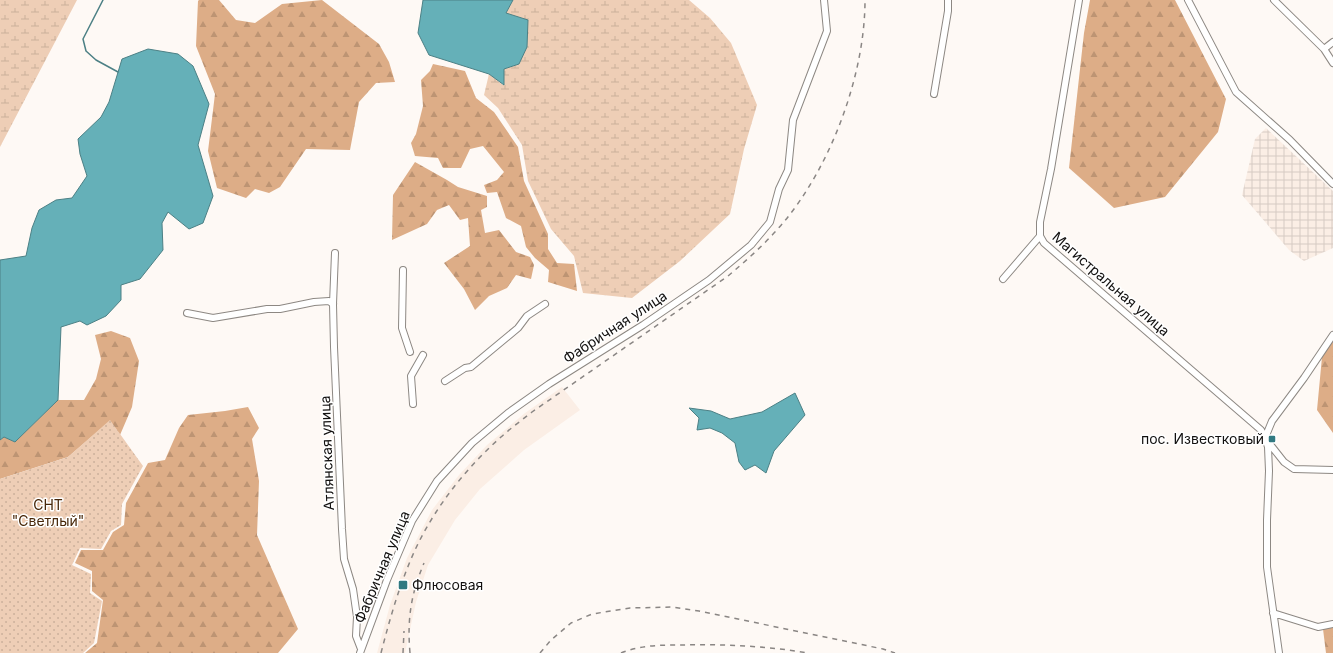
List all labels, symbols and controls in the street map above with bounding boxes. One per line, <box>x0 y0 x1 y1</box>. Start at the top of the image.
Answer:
street label: Магистральная улица <box>1049 228 1173 339</box>
street label: Фабричная улица <box>560 287 670 366</box>
street label: Атлянская улица <box>316 395 337 511</box>
place label: пос. Известковый <box>1141 430 1264 447</box>
marker: пос. Известковый <box>1267 434 1277 444</box>
park label: СНТ "Светлый" <box>12 496 84 529</box>
street label: Фабричная улица <box>350 508 413 625</box>
place label: Флюсовая <box>412 576 483 593</box>
marker: Флюсовая <box>397 579 409 591</box>

